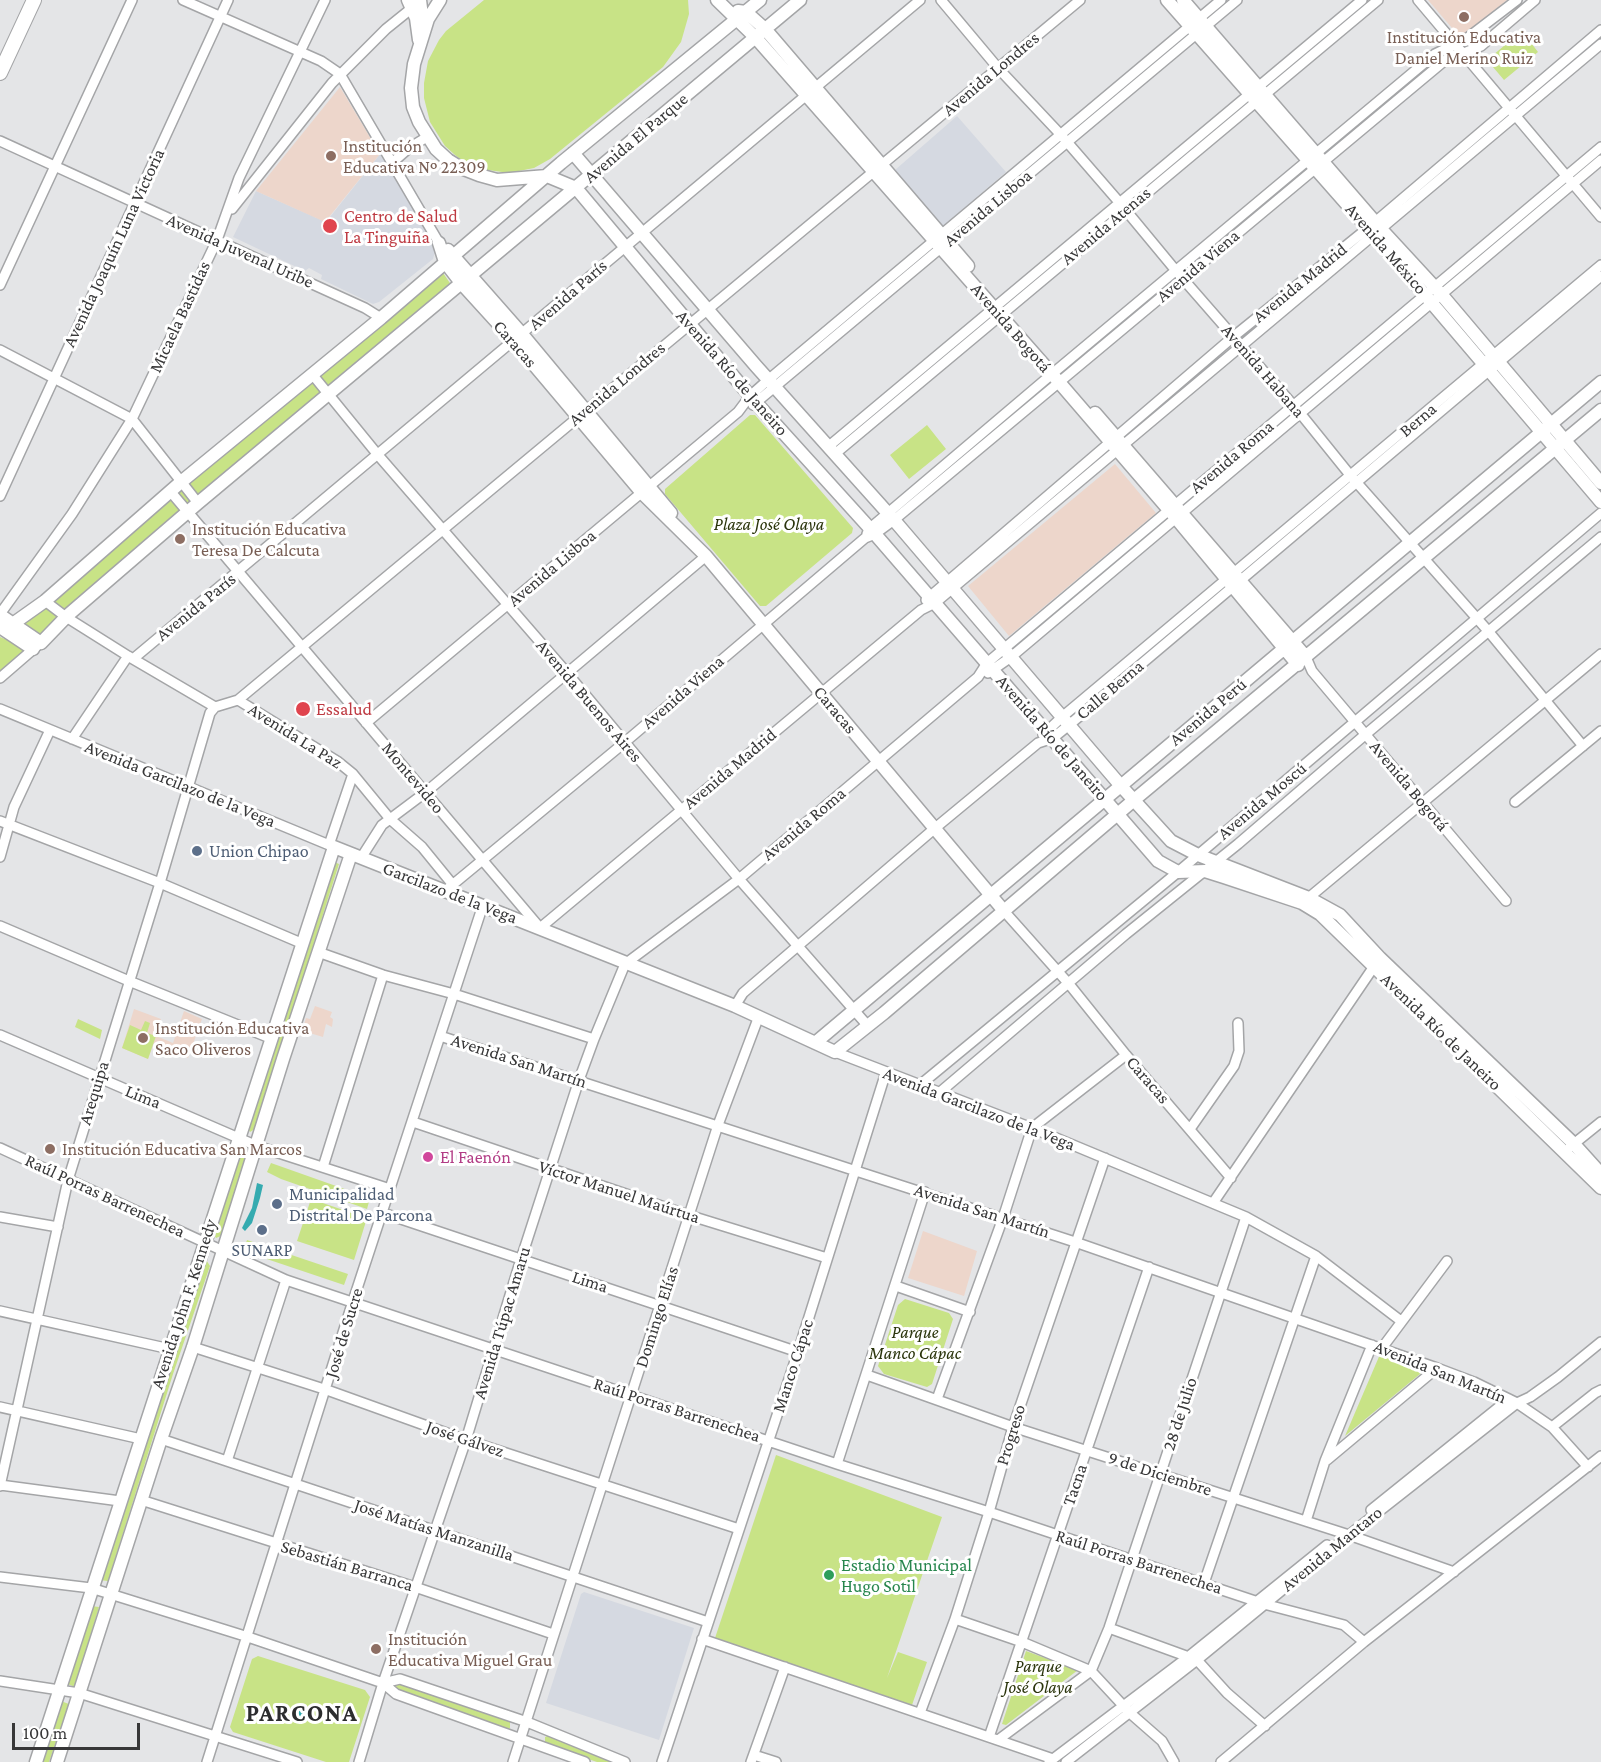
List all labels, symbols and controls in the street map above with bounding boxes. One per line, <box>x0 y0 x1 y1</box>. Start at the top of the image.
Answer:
marker: Institución Educativa Daniel Merino Ruiz <box>1457 10 1471 24</box>
place label: Institución Educativa Daniel Merino Ruiz <box>1387 26 1541 68</box>
street label: Avenida Londres <box>938 27 1044 121</box>
street label: Avenida El Parque <box>580 88 692 188</box>
place label: Institución Educativa Nº 22309 <box>343 135 486 178</box>
street label: Avenida Joaquín Luna Victoria <box>58 145 170 351</box>
marker: Institución Educativa Nº 22309 <box>324 149 338 163</box>
street label: Avenida Lisboa <box>939 165 1037 251</box>
street label: Avenida Atenas <box>1057 182 1155 270</box>
street label: Avenida México <box>1341 199 1431 299</box>
place label: Centro de Salud La Tinguiña <box>344 205 458 248</box>
street label: Avenida Juvenal Uribe <box>163 209 317 293</box>
marker: Centro de Salud La Tinguiña <box>321 217 339 235</box>
street label: Avenida Viena <box>1152 225 1244 307</box>
street label: Avenida Madrid <box>1249 238 1351 328</box>
street label: Avenida París <box>524 255 612 335</box>
street label: Micaela Bastidas <box>145 258 215 376</box>
street label: Avenida Bogotá <box>966 279 1056 377</box>
street label: Avenida Río de Janeiro <box>671 306 793 440</box>
street label: Caracas <box>488 316 542 372</box>
street label: Avenida Habana <box>1216 320 1310 422</box>
street label: Avenida Londres <box>564 337 670 431</box>
street label: Berna <box>1395 398 1441 442</box>
street label: Avenida Roma <box>1186 416 1278 498</box>
park label: Plaza José Olaya <box>714 513 824 535</box>
place label: Institución Educativa Teresa De Calcuta <box>192 518 346 560</box>
street label: Avenida Lisboa <box>503 525 601 611</box>
marker: Institución Educativa Teresa De Calcuta <box>173 532 187 546</box>
street label: Avenida París <box>152 568 240 646</box>
street label: Avenida Buenos Aires <box>531 635 647 767</box>
street label: Avenida Viena <box>637 650 729 734</box>
street label: Calle Berna <box>1072 655 1148 725</box>
street label: Avenida Río de Janeiro <box>991 671 1113 805</box>
street label: Avenida Perú <box>1165 674 1251 750</box>
street label: Caracas <box>809 682 861 738</box>
place label: Essalud <box>316 698 372 720</box>
street label: Avenida La Paz <box>244 699 346 773</box>
marker: Essalud <box>294 700 312 718</box>
street label: Avenida Madrid <box>679 724 781 814</box>
street label: Avenida Garcilazo de la Vega <box>81 736 279 832</box>
street label: Avenida Bogotá <box>1365 736 1453 836</box>
street label: Montevideo <box>377 738 449 818</box>
street label: Avenida Moscú <box>1213 758 1311 844</box>
street label: Avenida Roma <box>758 783 850 865</box>
place label: Union Chipao <box>209 840 309 862</box>
marker: Union Chipao <box>190 844 204 858</box>
street label: Garcilazo de la Vega <box>380 857 520 929</box>
street label: Avenida Río de Janeiro <box>1376 969 1506 1095</box>
place label: Institución Educativa Saco Oliveros <box>155 1017 309 1060</box>
street label: Avenida San Martín <box>448 1029 590 1093</box>
marker: Institución Educativa Saco Oliveros <box>136 1031 150 1045</box>
street label: Caracas <box>1121 1052 1175 1108</box>
street label: Arequipa <box>74 1059 114 1127</box>
street label: Avenida Garcilazo de la Vega <box>880 1062 1078 1156</box>
street label: Lima <box>122 1080 164 1114</box>
place label: Institución Educativa San Marcos <box>62 1138 302 1160</box>
marker: Institución Educativa San Marcos <box>43 1142 57 1156</box>
place label: El Faenón <box>440 1146 511 1168</box>
street label: Raúl Porras Barrenechea <box>22 1149 188 1243</box>
marker: El Faenón <box>421 1150 435 1164</box>
street label: Víctor Manuel Maúrtua <box>536 1156 702 1228</box>
street label: Avenida San Martín <box>911 1179 1053 1243</box>
place label: Municipalidad Distrital De Parcona <box>289 1183 433 1226</box>
marker: Municipalidad Distrital De Parcona <box>270 1197 284 1211</box>
street label: Avenida John F. Kennedy <box>146 1216 222 1392</box>
marker: SUNARP <box>255 1223 269 1237</box>
place label: SUNARP <box>231 1239 293 1261</box>
street label: Avenida Túpac Amaru <box>469 1244 535 1402</box>
street label: Domingo Elías <box>630 1264 684 1370</box>
street label: Lima <box>569 1266 611 1298</box>
street label: José de Sucre <box>320 1286 368 1380</box>
street label: Manco Cápac <box>768 1317 818 1415</box>
park label: Parque Manco Cápac <box>869 1321 961 1364</box>
street label: Avenida San Martín <box>1370 1336 1510 1408</box>
street label: Raúl Porras Barrenechea <box>591 1373 763 1447</box>
street label: 28 de Julio <box>1158 1375 1202 1453</box>
street label: Progreso <box>992 1402 1030 1468</box>
street label: José Gálvez <box>423 1416 507 1462</box>
street label: 9 de Diciembre <box>1105 1447 1215 1501</box>
street label: Tacna <box>1058 1461 1092 1509</box>
street label: José Matías Manzanilla <box>352 1494 516 1566</box>
street label: Avenida Mantaro <box>1277 1502 1387 1596</box>
street label: Raúl Porras Barrenechea <box>1053 1525 1225 1599</box>
street label: Sebastián Barranca <box>278 1536 416 1596</box>
place label: Estadio Municipal Hugo Sotil <box>841 1554 972 1596</box>
marker: Estadio Municipal Hugo Sotil <box>822 1568 836 1582</box>
place label: Institución Educativa Miguel Grau <box>388 1628 552 1670</box>
marker: Institución Educativa Miguel Grau <box>369 1642 383 1656</box>
park label: Parque José Olaya <box>1003 1655 1073 1698</box>
district label: PARCONA <box>246 1700 358 1728</box>
scale bar <box>15 1711 142 1749</box>
text: 100 m <box>23 1723 67 1743</box>

